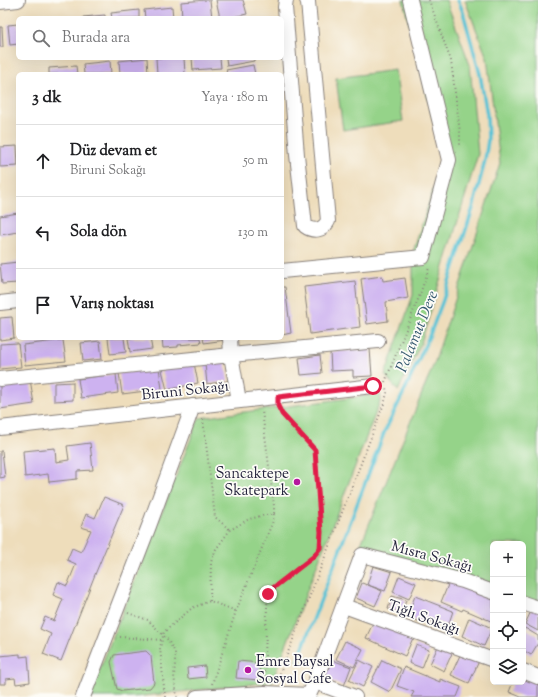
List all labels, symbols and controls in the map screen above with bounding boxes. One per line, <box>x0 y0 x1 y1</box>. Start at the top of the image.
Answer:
search box <box>16 16 284 60</box>
icon: search <box>30 27 52 49</box>
text: Burada ara <box>62 28 130 49</box>
text: 3 dk <box>32 86 62 110</box>
text: Yaya · 180 m <box>201 89 268 107</box>
text: Düz devam et <box>70 141 157 162</box>
icon: ahead <box>32 150 54 172</box>
text: 50 m <box>243 152 268 170</box>
text: Biruni Sokağı <box>70 162 146 180</box>
icon: left <box>32 222 54 244</box>
text: Sola dön <box>70 222 127 243</box>
text: 130 m <box>238 224 268 242</box>
water label: Palamut Dere <box>391 288 445 376</box>
icon: arrive <box>32 294 54 316</box>
text: Varış noktası <box>70 294 154 315</box>
street label: Biruni Sokağı <box>140 376 230 407</box>
route start <box>364 377 382 395</box>
place label: Sancaktepe Skatepark <box>215 464 289 502</box>
marker: Sancaktepe Skatepark <box>292 477 302 487</box>
street label: Mısra Sokağı <box>389 537 475 578</box>
map controls <box>490 541 526 685</box>
button: + <box>490 541 526 577</box>
button: − <box>490 577 526 613</box>
route end <box>259 585 277 603</box>
street label: Tığlı Sokağı <box>384 596 463 641</box>
button: locate <box>490 613 526 649</box>
button: layers <box>490 649 526 685</box>
place label: Emre Baysal Sosyal Cafe <box>256 652 334 690</box>
marker: Emre Baysal Sosyal Cafe <box>243 665 253 675</box>

